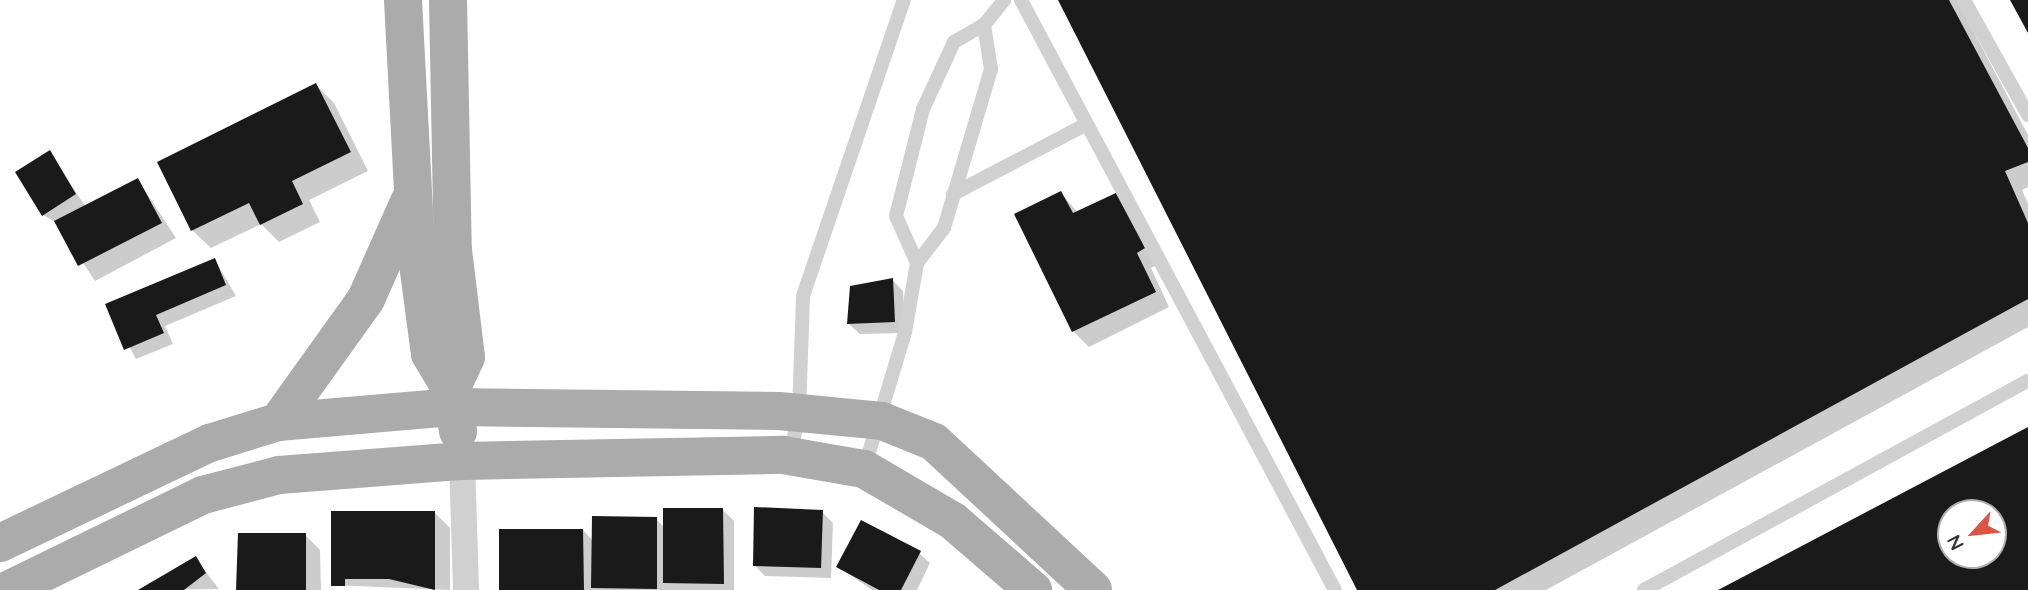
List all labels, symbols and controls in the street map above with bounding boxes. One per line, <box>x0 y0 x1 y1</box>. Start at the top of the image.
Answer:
north arrow <box>1937 499 2007 569</box>
text: N <box>1941 531 1969 554</box>

